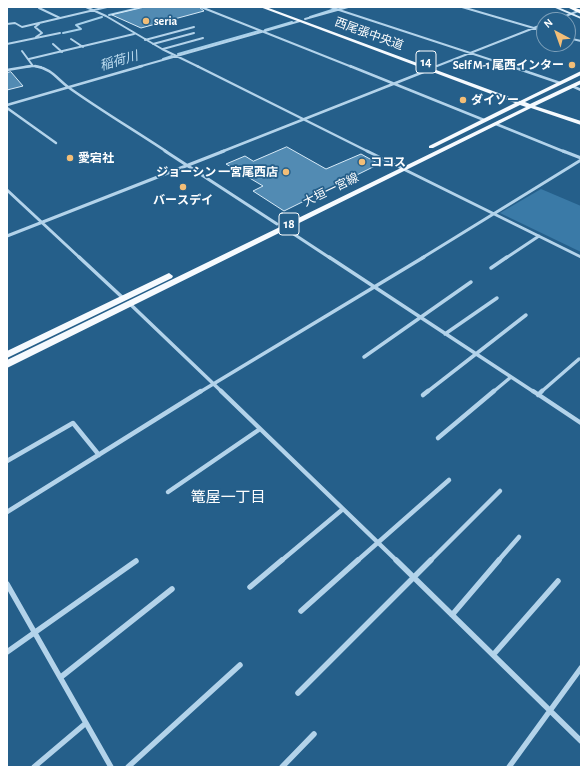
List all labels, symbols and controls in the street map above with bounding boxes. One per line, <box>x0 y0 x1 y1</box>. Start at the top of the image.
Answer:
north arrow <box>536 12 576 52</box>
place label: seria <box>154 14 177 28</box>
street label: 西尾張中央道 <box>333 15 405 53</box>
marker: seria <box>141 16 151 26</box>
text: N <box>542 17 555 30</box>
water label: 稲荷川 <box>98 48 140 74</box>
road number: 14 <box>416 51 436 73</box>
place label: Self M-1 尾西インター <box>453 58 564 72</box>
marker: Self M-1 尾西インター <box>567 60 577 70</box>
place label: ダイソー <box>471 93 519 107</box>
marker: ダイソー <box>458 95 468 105</box>
place label: 愛宕社 <box>78 151 114 165</box>
marker: 愛宕社 <box>65 153 75 163</box>
place label: ココス <box>370 155 406 169</box>
marker: ココス <box>357 157 367 167</box>
place label: ジョーシン 一宮尾西店 <box>156 165 278 179</box>
marker: ジョーシン 一宮尾西店 <box>281 167 291 177</box>
street label: 大垣一宮線 <box>301 170 361 210</box>
marker: バースデイ <box>178 182 188 192</box>
place label: バースデイ <box>153 193 213 207</box>
road number: 18 <box>279 213 299 235</box>
district label: 篭屋一丁目 <box>191 488 265 506</box>

